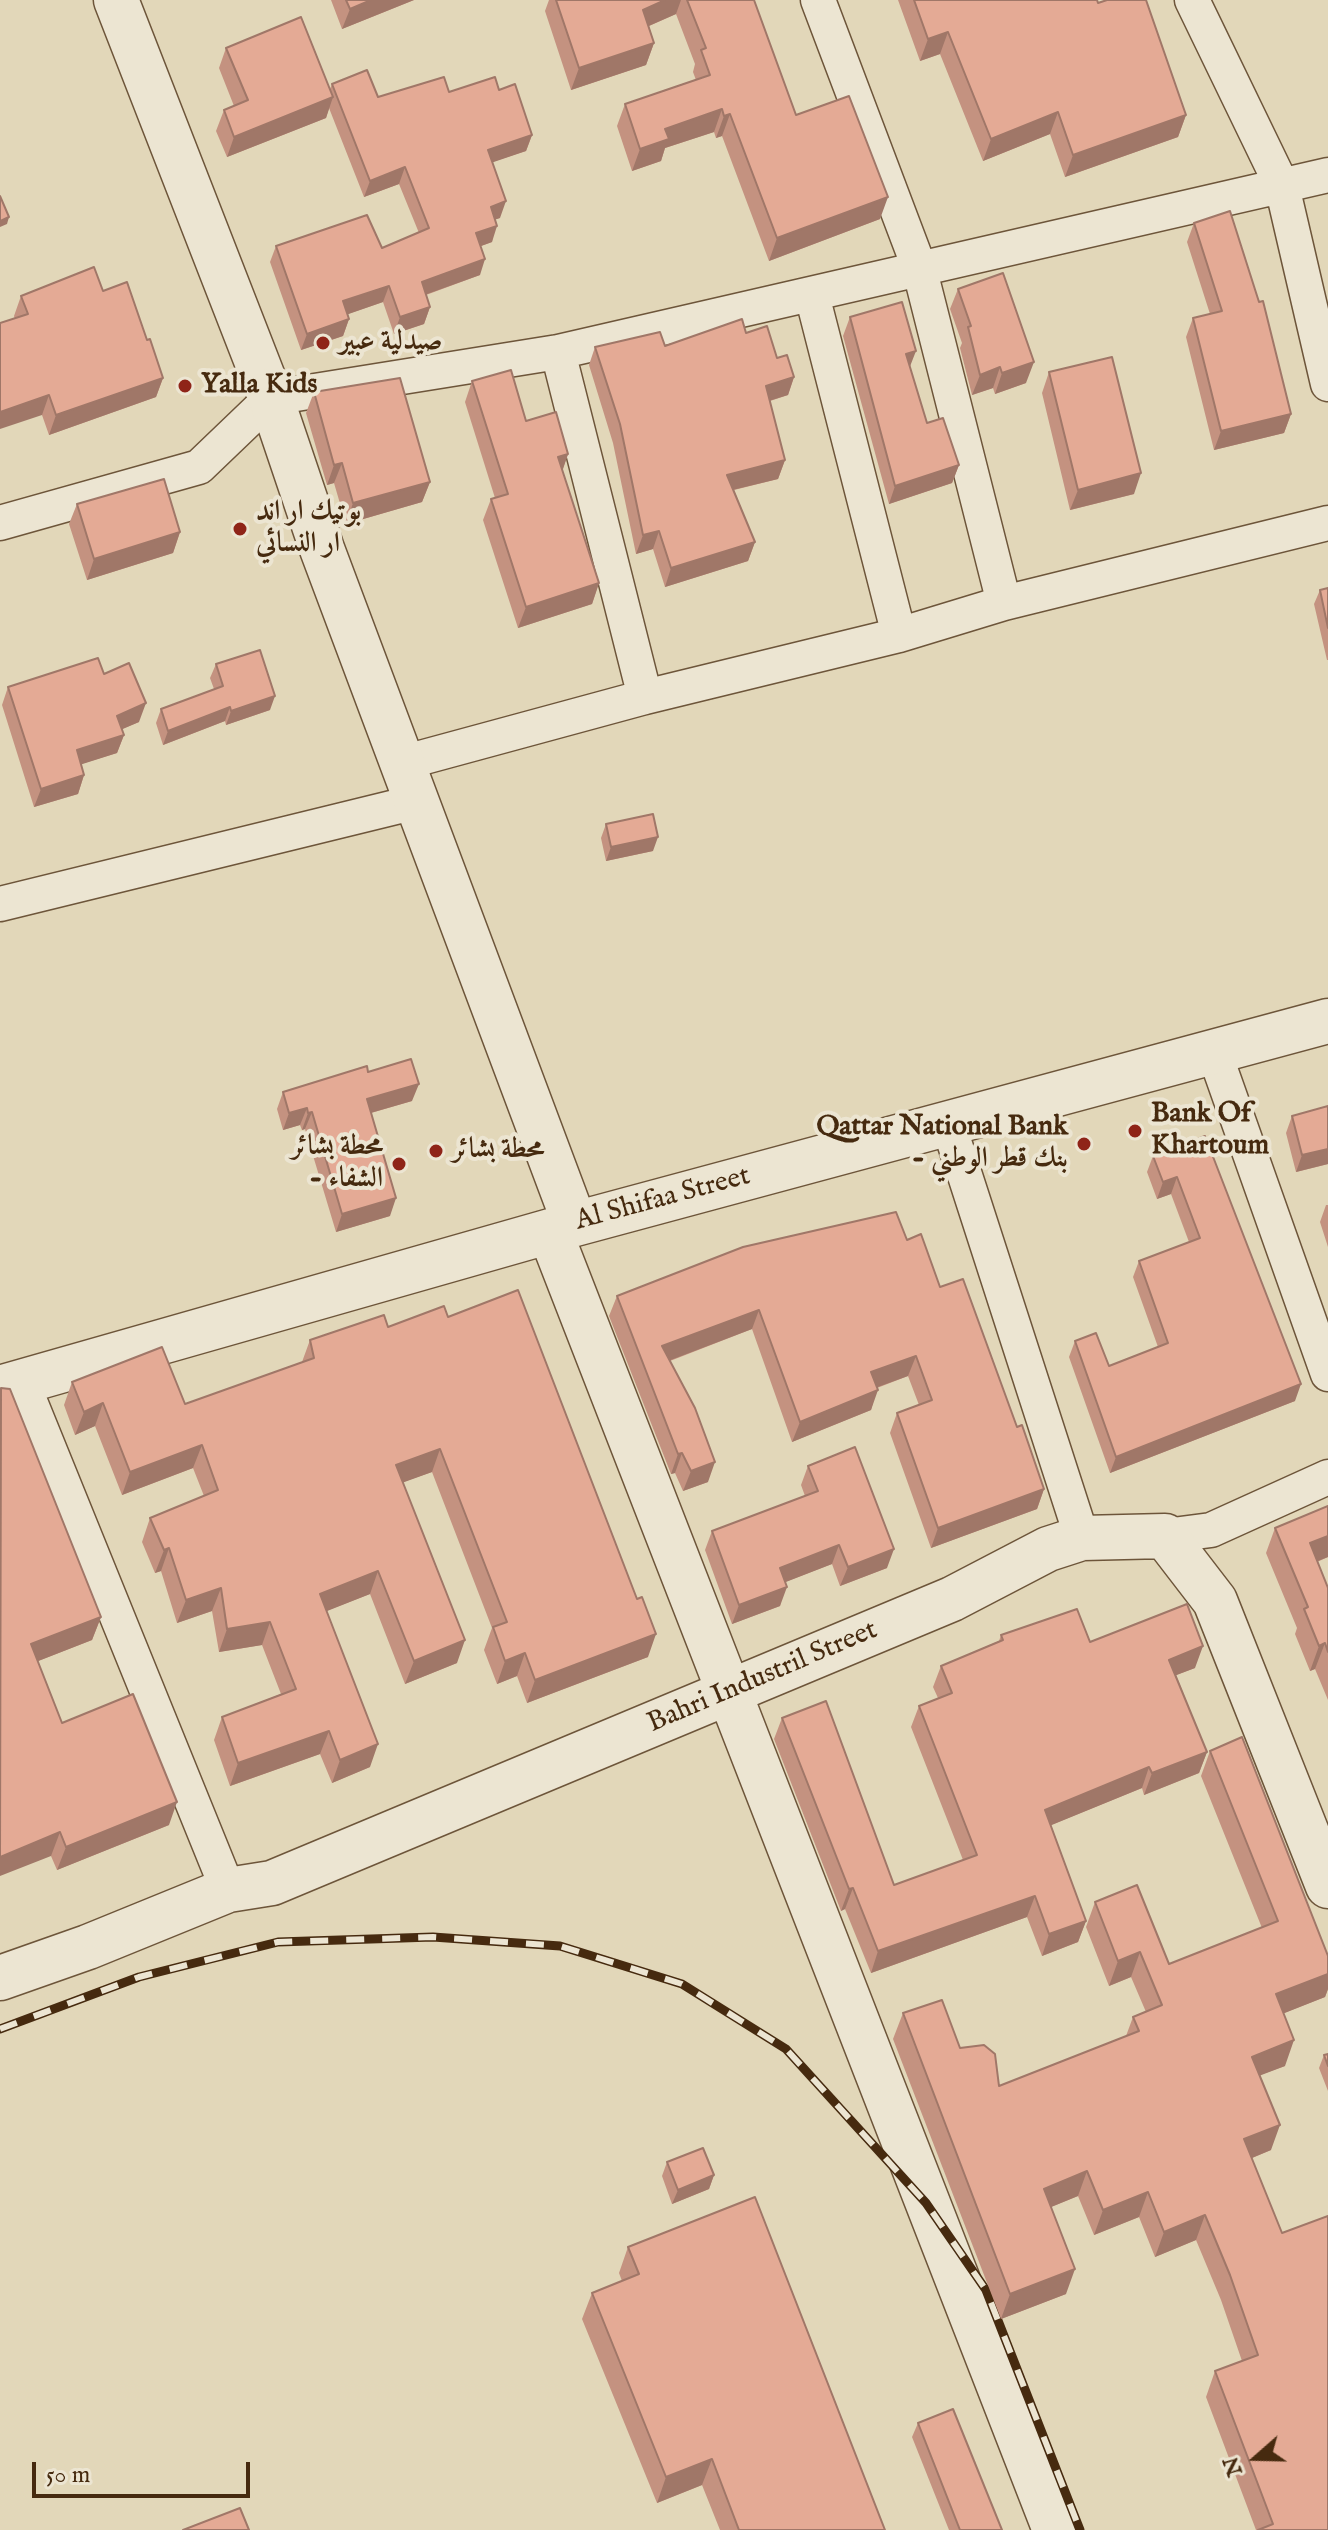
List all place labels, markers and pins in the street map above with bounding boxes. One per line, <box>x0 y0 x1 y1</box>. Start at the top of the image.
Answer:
place label: صيدلية عبير <box>339 326 443 360</box>
marker: صيدلية عبير <box>314 334 332 352</box>
place label: Yalla Kids <box>201 369 317 403</box>
marker: Yalla Kids <box>176 377 194 395</box>
place label: بوتيك ار اند ار النسائي <box>256 496 361 562</box>
marker: بوتيك ار اند ار النسائي <box>231 520 249 538</box>
place label: Bank Of Khartoum <box>1151 1098 1269 1164</box>
place label: Qattar National Bank - بنك قطر الوطني <box>816 1111 1068 1177</box>
marker: Bank Of Khartoum <box>1126 1122 1144 1140</box>
place label: محطة بشائر - الشفاء <box>291 1131 383 1197</box>
place label: محطة بشائر <box>452 1134 544 1168</box>
marker: Qattar National Bank - بنك قطر الوطني <box>1075 1135 1093 1153</box>
marker: محطة بشائر <box>427 1142 445 1160</box>
marker: محطة بشائر - الشفاء <box>390 1155 408 1173</box>

